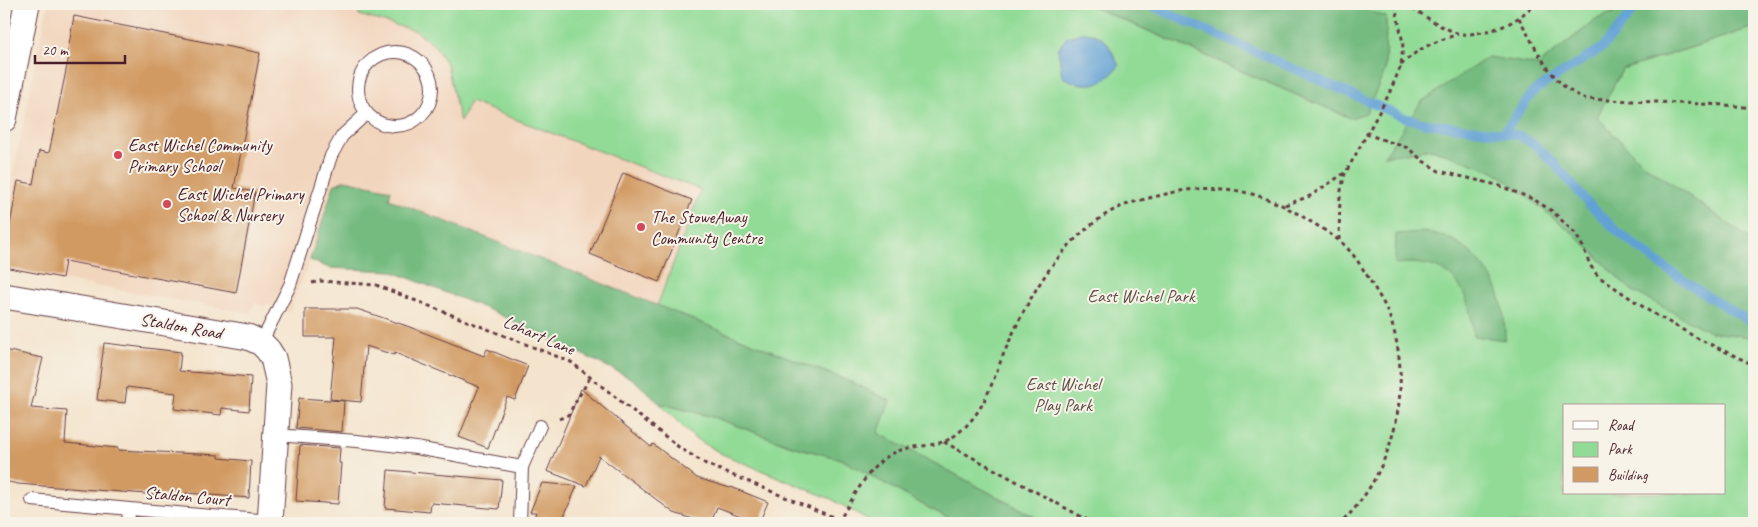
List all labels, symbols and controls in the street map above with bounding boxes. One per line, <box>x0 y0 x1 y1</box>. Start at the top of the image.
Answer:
scale bar <box>35 32 125 64</box>
text: 20 m <box>42 41 69 60</box>
place label: East Wichel Community Primary School <box>128 134 274 177</box>
marker: East Wichel Community Primary School <box>112 149 124 161</box>
place label: East Wichel Primary School & Nursery <box>177 183 305 226</box>
marker: East Wichel Primary School & Nursery <box>161 198 173 210</box>
place label: The StoweAway Community Centre <box>651 206 763 249</box>
marker: The StoweAway Community Centre <box>635 221 647 233</box>
park label: East Wichel Park <box>1087 285 1196 307</box>
street label: Staldon Road <box>138 308 226 345</box>
street label: Lohart Lane <box>500 310 579 360</box>
park label: East Wichel Play Park <box>1026 373 1103 416</box>
legend <box>1563 404 1726 494</box>
text: Road <box>1608 416 1635 435</box>
text: Park <box>1608 440 1633 459</box>
text: Building <box>1608 466 1648 485</box>
street label: Staldon Court <box>143 481 234 511</box>

